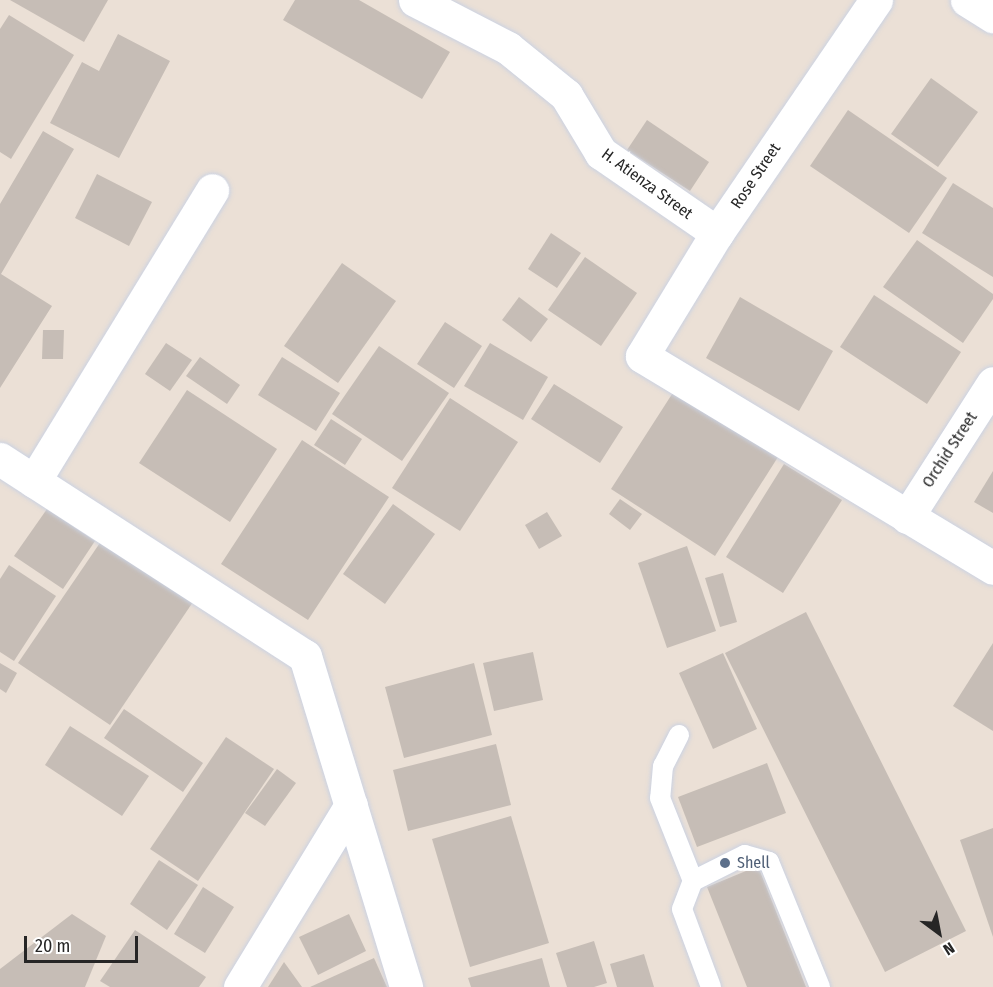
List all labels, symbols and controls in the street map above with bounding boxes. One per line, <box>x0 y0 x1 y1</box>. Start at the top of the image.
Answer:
street label: Rose Street <box>727 140 785 212</box>
street label: H. Atienza Street <box>598 145 696 223</box>
street label: Orchid Street <box>918 409 982 491</box>
place label: Shell <box>737 853 770 873</box>
marker: Shell <box>718 856 732 870</box>
north arrow <box>909 903 969 963</box>
scale bar <box>27 924 141 962</box>
text: 20 m <box>35 935 70 957</box>
text: N <box>940 938 958 959</box>

